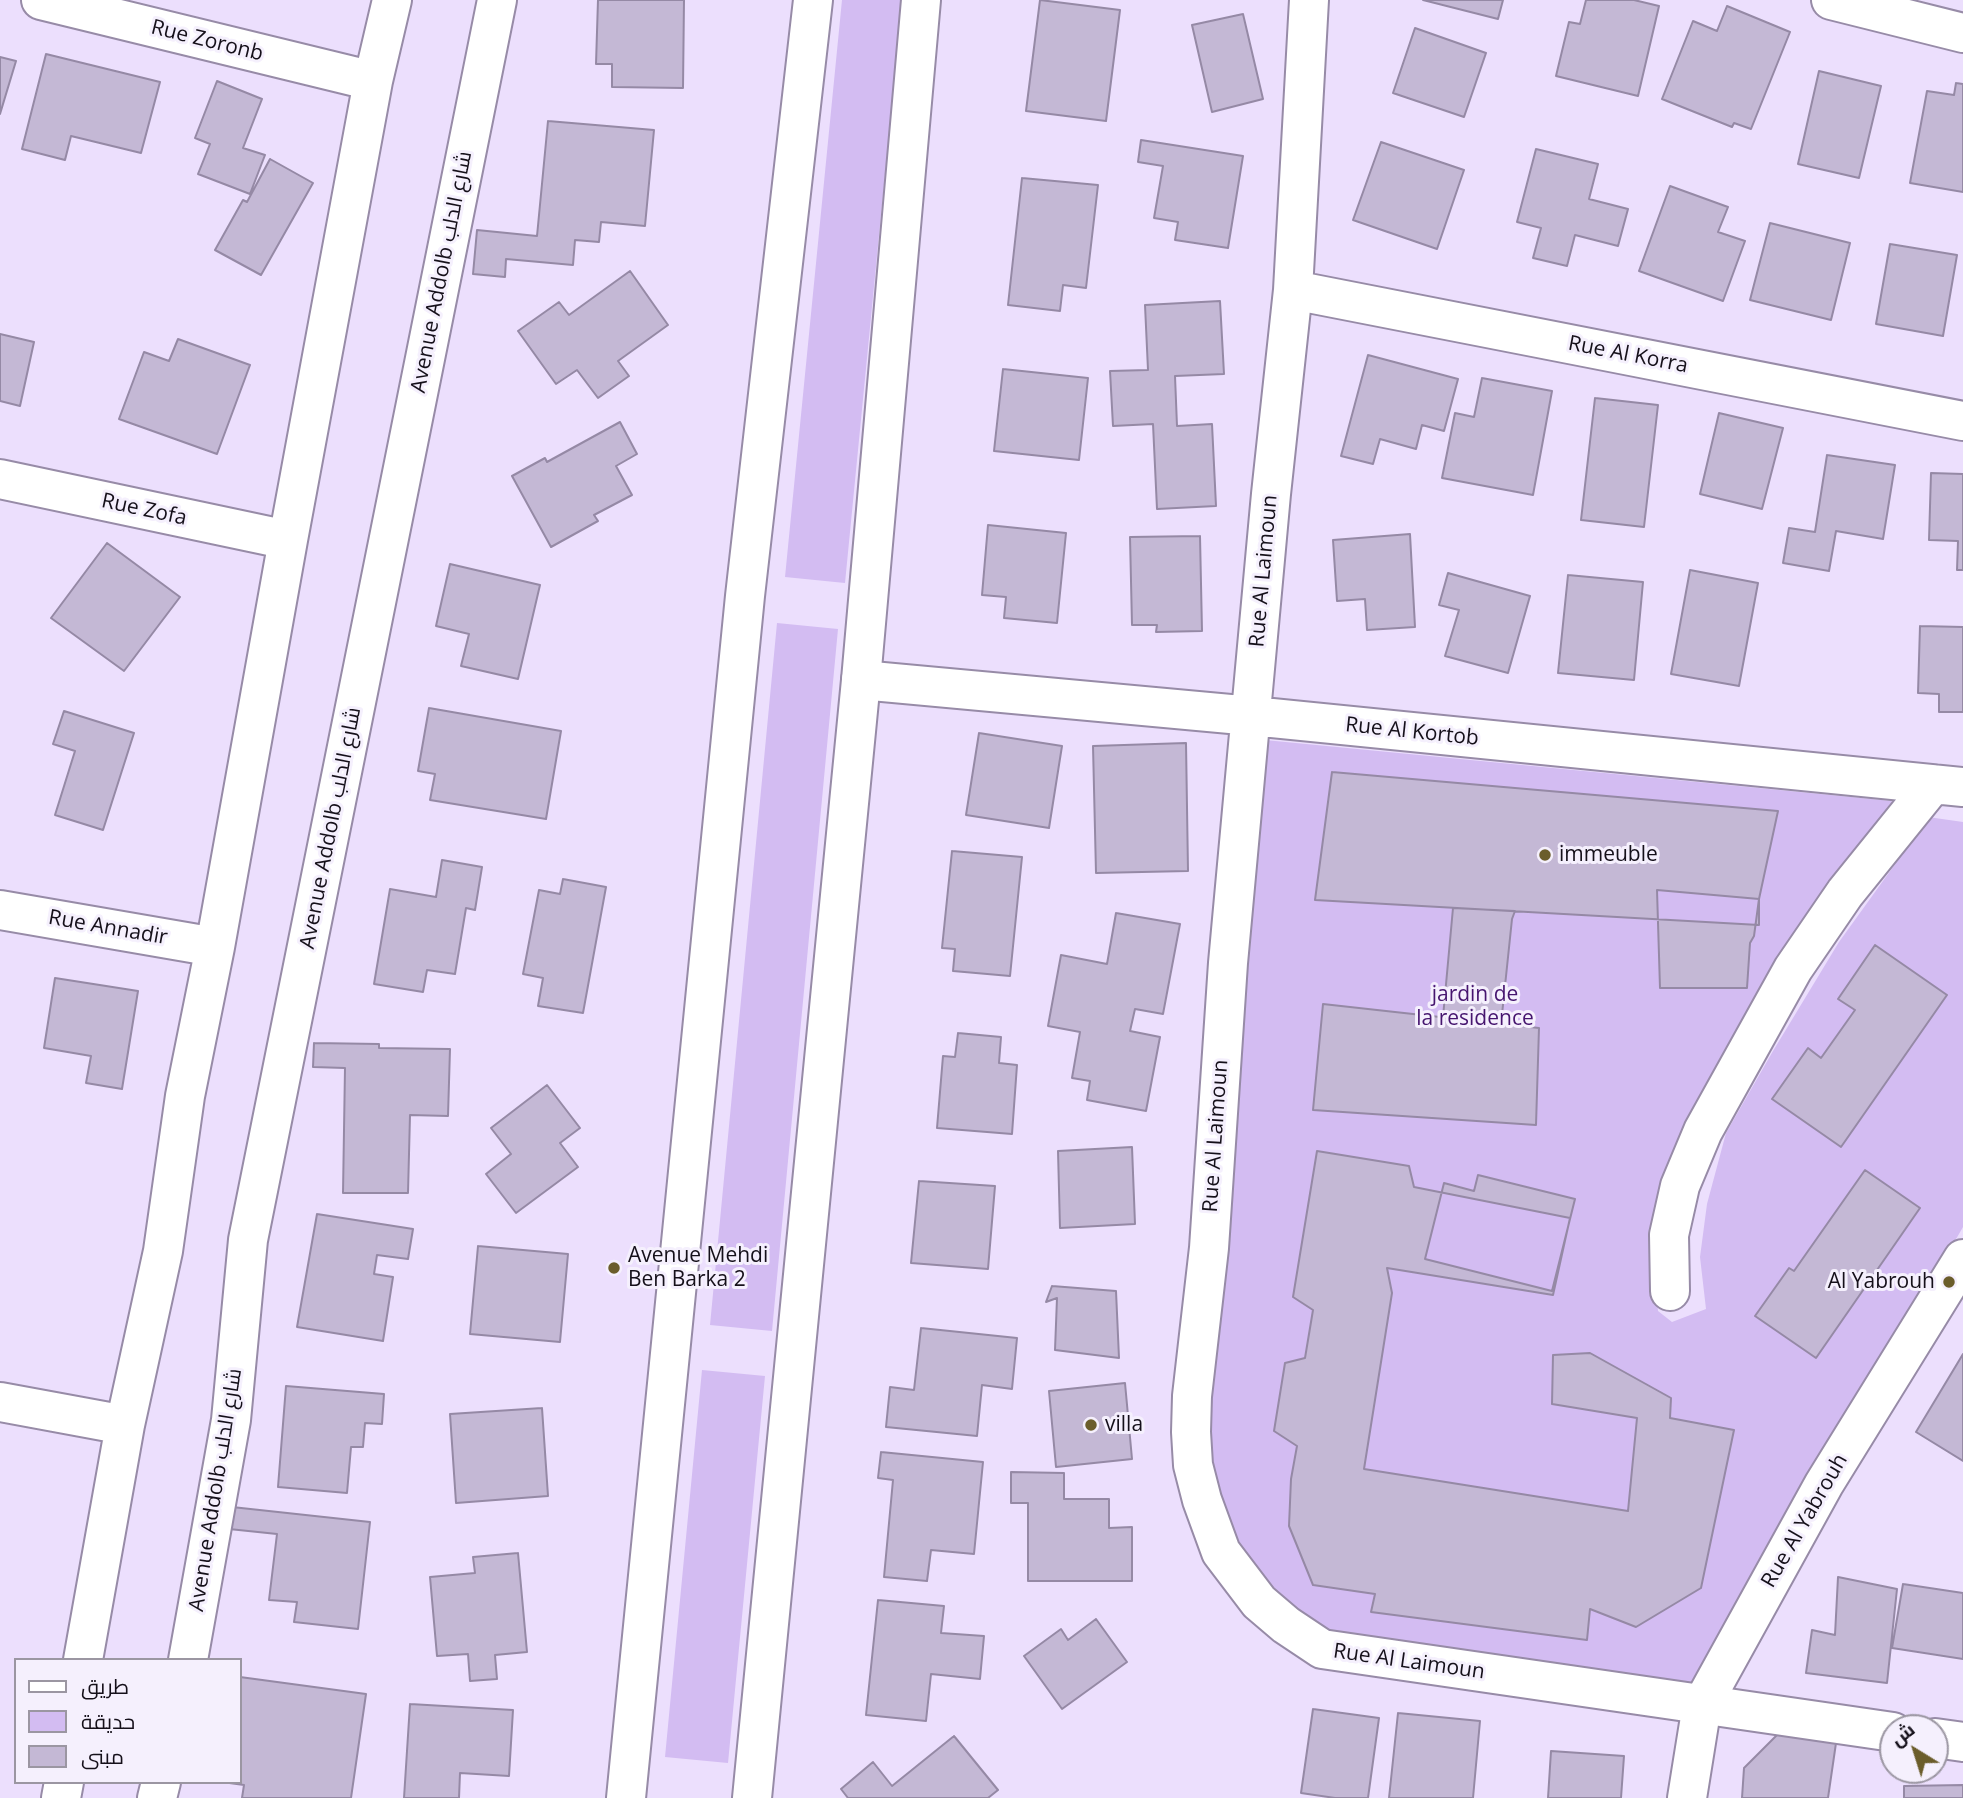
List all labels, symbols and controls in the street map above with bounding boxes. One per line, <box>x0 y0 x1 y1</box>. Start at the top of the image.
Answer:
street label: Rue Zoronb <box>148 15 266 67</box>
street label: Avenue Addolb شارع الدلب <box>406 149 478 395</box>
street label: Rue Al Korra <box>1566 331 1690 379</box>
street label: Rue Zofa <box>99 489 189 531</box>
street label: Rue Al Laimoun <box>1245 494 1283 648</box>
street label: Avenue Addolb شارع الدلب <box>295 705 367 951</box>
street label: Rue Al Kortob <box>1344 712 1480 752</box>
place label: immeuble <box>1559 842 1658 868</box>
marker: immeuble <box>1537 847 1553 863</box>
street label: Rue Annadir <box>46 905 170 951</box>
park label: jardin de la residence <box>1416 982 1534 1032</box>
street label: Rue Al Laimoun <box>1198 1059 1234 1213</box>
place label: Avenue Mehdi Ben Barka 2 <box>628 1243 768 1293</box>
marker: Avenue Mehdi Ben Barka 2 <box>606 1260 622 1276</box>
place label: Al Yabrouh <box>1828 1269 1935 1295</box>
marker: Al Yabrouh <box>1941 1274 1957 1290</box>
street label: Avenue Addolb شارع الدلب <box>184 1367 248 1613</box>
place label: villa <box>1105 1412 1143 1438</box>
marker: villa <box>1083 1417 1099 1433</box>
street label: Rue Al Yabrouh <box>1756 1450 1854 1592</box>
street label: Rue Al Laimoun <box>1332 1639 1486 1685</box>
legend <box>14 1658 242 1784</box>
text: طريق <box>81 1672 129 1700</box>
text: حديقة <box>81 1707 135 1735</box>
north arrow <box>1879 1714 1949 1784</box>
text: ش <box>1885 1716 1920 1752</box>
text: مبنى <box>81 1742 124 1770</box>

